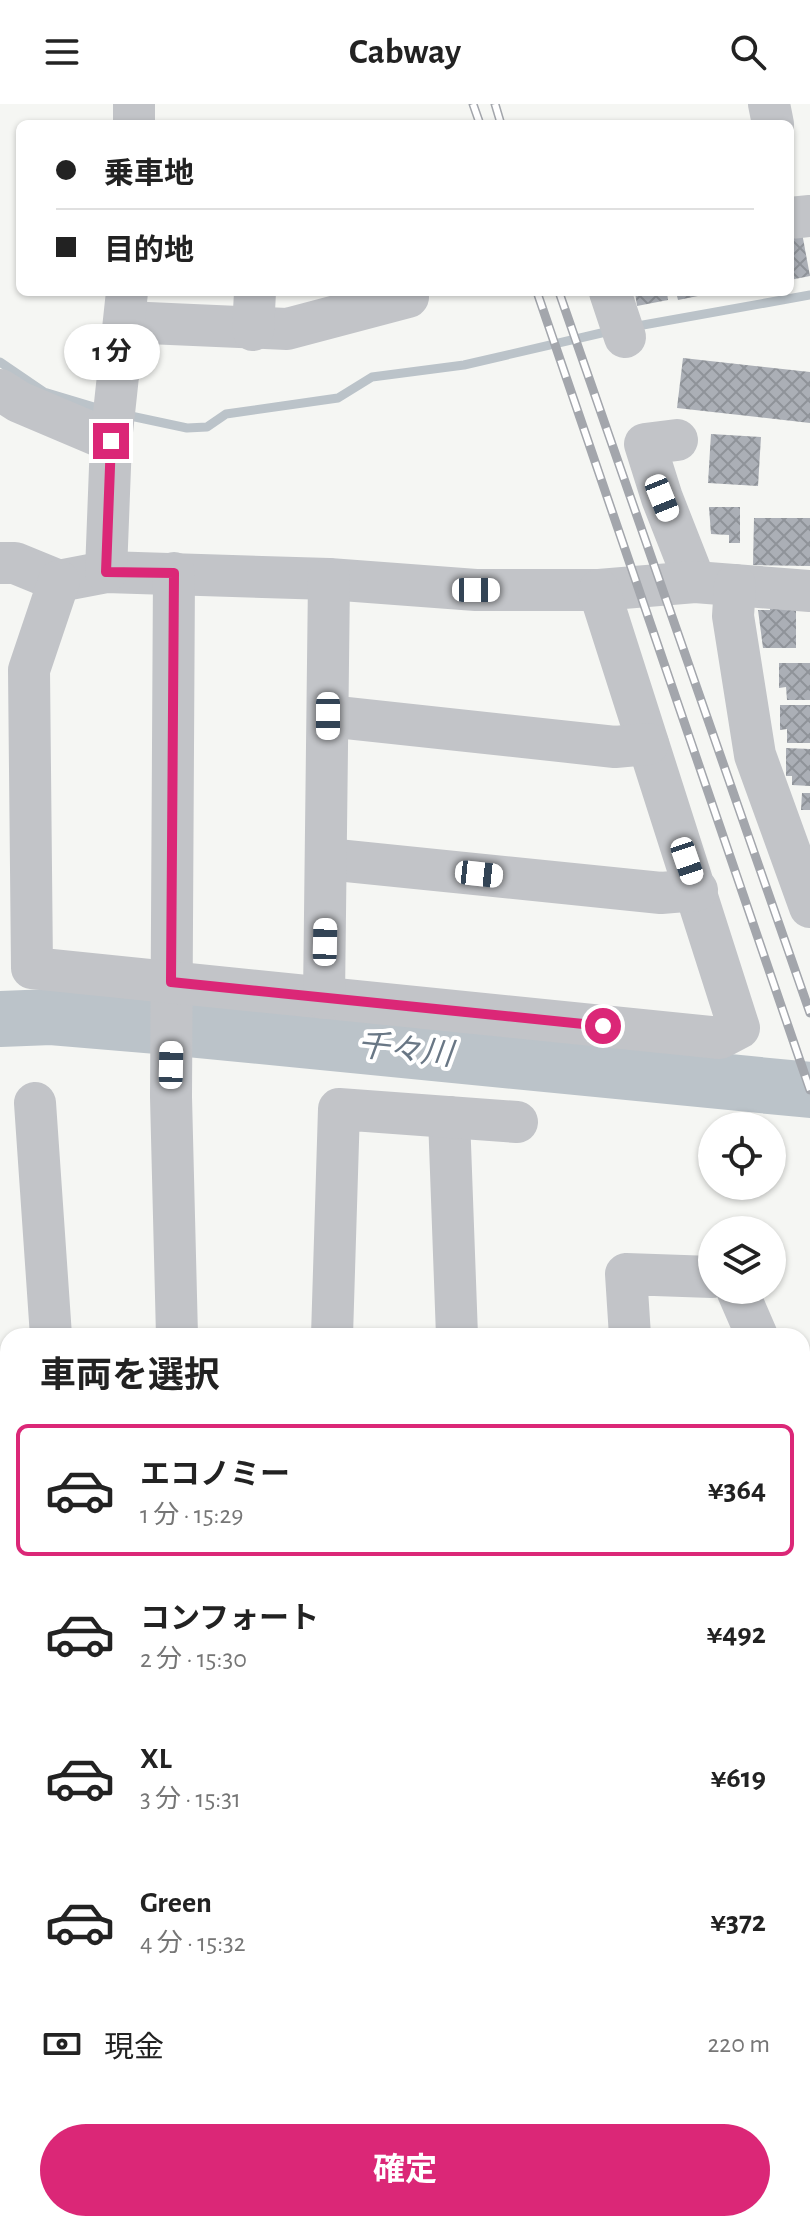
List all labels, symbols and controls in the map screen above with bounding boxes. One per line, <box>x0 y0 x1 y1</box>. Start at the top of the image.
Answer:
icon: menu <box>40 30 84 74</box>
icon: search <box>726 30 770 74</box>
text: Cabway <box>349 34 461 70</box>
text: 乗車地 <box>104 159 194 189</box>
text: 目的地 <box>104 236 194 266</box>
callout: 1 分 <box>63 325 159 381</box>
text: 1 分 <box>92 339 132 365</box>
route end <box>93 423 129 459</box>
car <box>642 471 682 525</box>
car <box>452 578 500 602</box>
car <box>316 692 340 740</box>
car <box>668 834 706 888</box>
car <box>454 860 504 888</box>
car <box>313 918 337 966</box>
route start <box>585 1008 621 1044</box>
water label: 千々川 <box>356 1028 457 1071</box>
car <box>159 1041 183 1089</box>
map controls <box>698 1112 786 1304</box>
button: locate <box>698 1112 786 1200</box>
button: layers <box>698 1216 786 1304</box>
text: 車両を選択 <box>40 1358 220 1394</box>
icon: car <box>44 1454 116 1526</box>
text: エコノミー <box>140 1460 290 1490</box>
text: ¥364 <box>708 1475 766 1505</box>
text: 1 分 · 15:29 <box>140 1502 244 1528</box>
icon: car <box>44 1598 116 1670</box>
text: コンフォート <box>140 1604 319 1634</box>
text: ¥492 <box>707 1619 766 1649</box>
text: 2 分 · 15:30 <box>140 1646 247 1672</box>
icon: car <box>44 1742 116 1814</box>
text: XL <box>140 1744 172 1774</box>
text: ¥619 <box>710 1763 766 1793</box>
text: 3 分 · 15:31 <box>140 1786 241 1812</box>
icon: car <box>44 1886 116 1958</box>
text: Green <box>140 1888 212 1918</box>
text: ¥372 <box>710 1907 766 1937</box>
text: 4 分 · 15:32 <box>140 1930 246 1956</box>
icon: cash <box>40 2022 84 2066</box>
text: 220 m <box>708 2031 770 2057</box>
text: 現金 <box>104 2033 164 2063</box>
button: 確定 <box>40 2124 770 2216</box>

